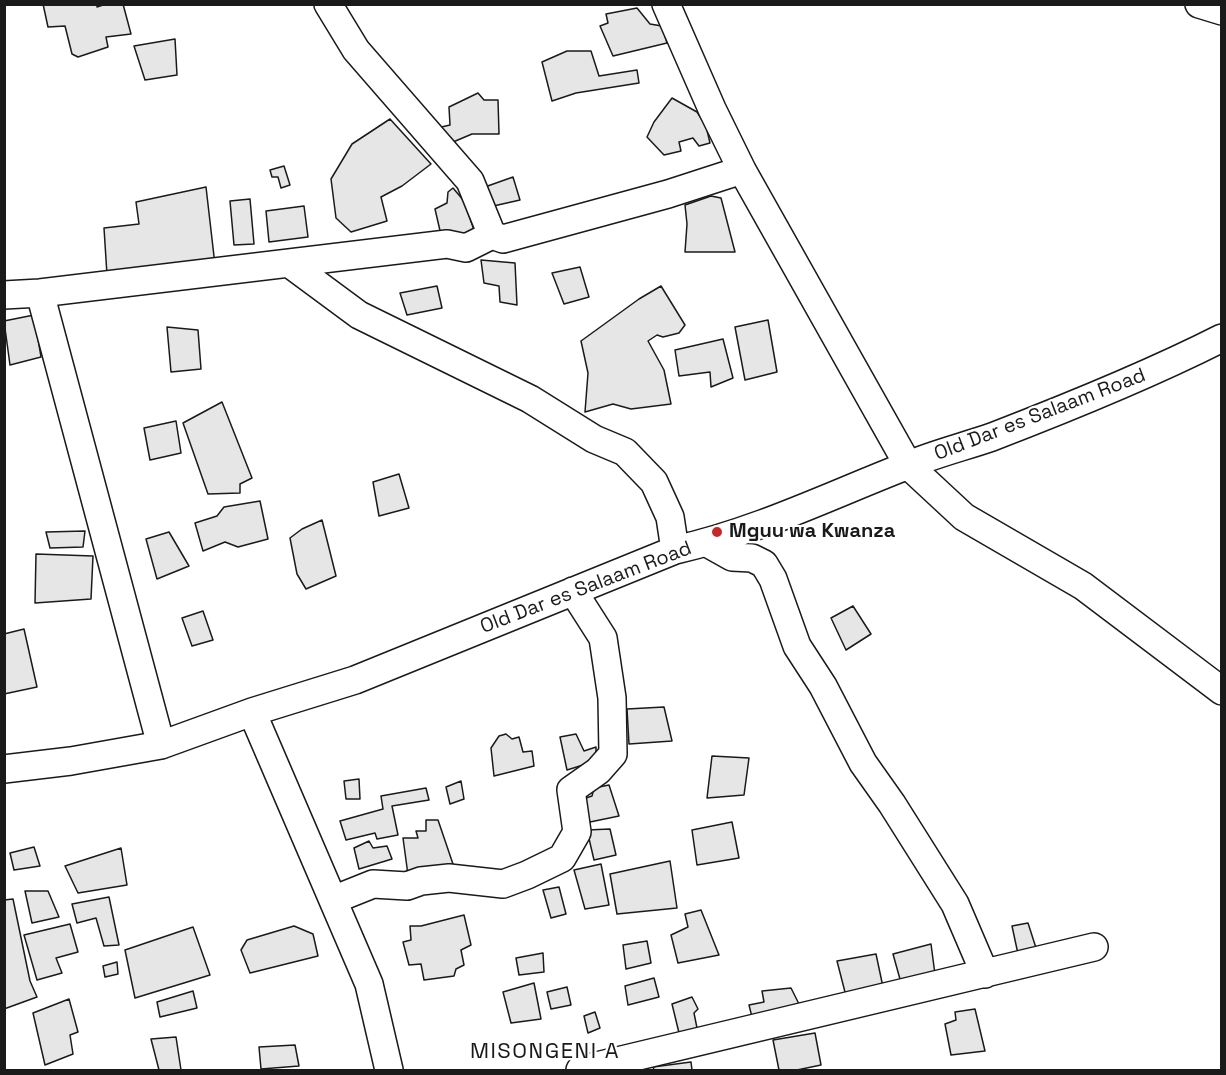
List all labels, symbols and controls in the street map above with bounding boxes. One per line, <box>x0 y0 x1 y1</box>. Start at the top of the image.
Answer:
street label: Old Dar es Salaam Road <box>931 364 1149 466</box>
place label: Mguu wa Kwanza <box>729 520 895 544</box>
marker: Mguu wa Kwanza <box>710 525 724 539</box>
street label: Old Dar es Salaam Road <box>477 537 695 639</box>
district label: MISONGENI A <box>470 1039 620 1065</box>

